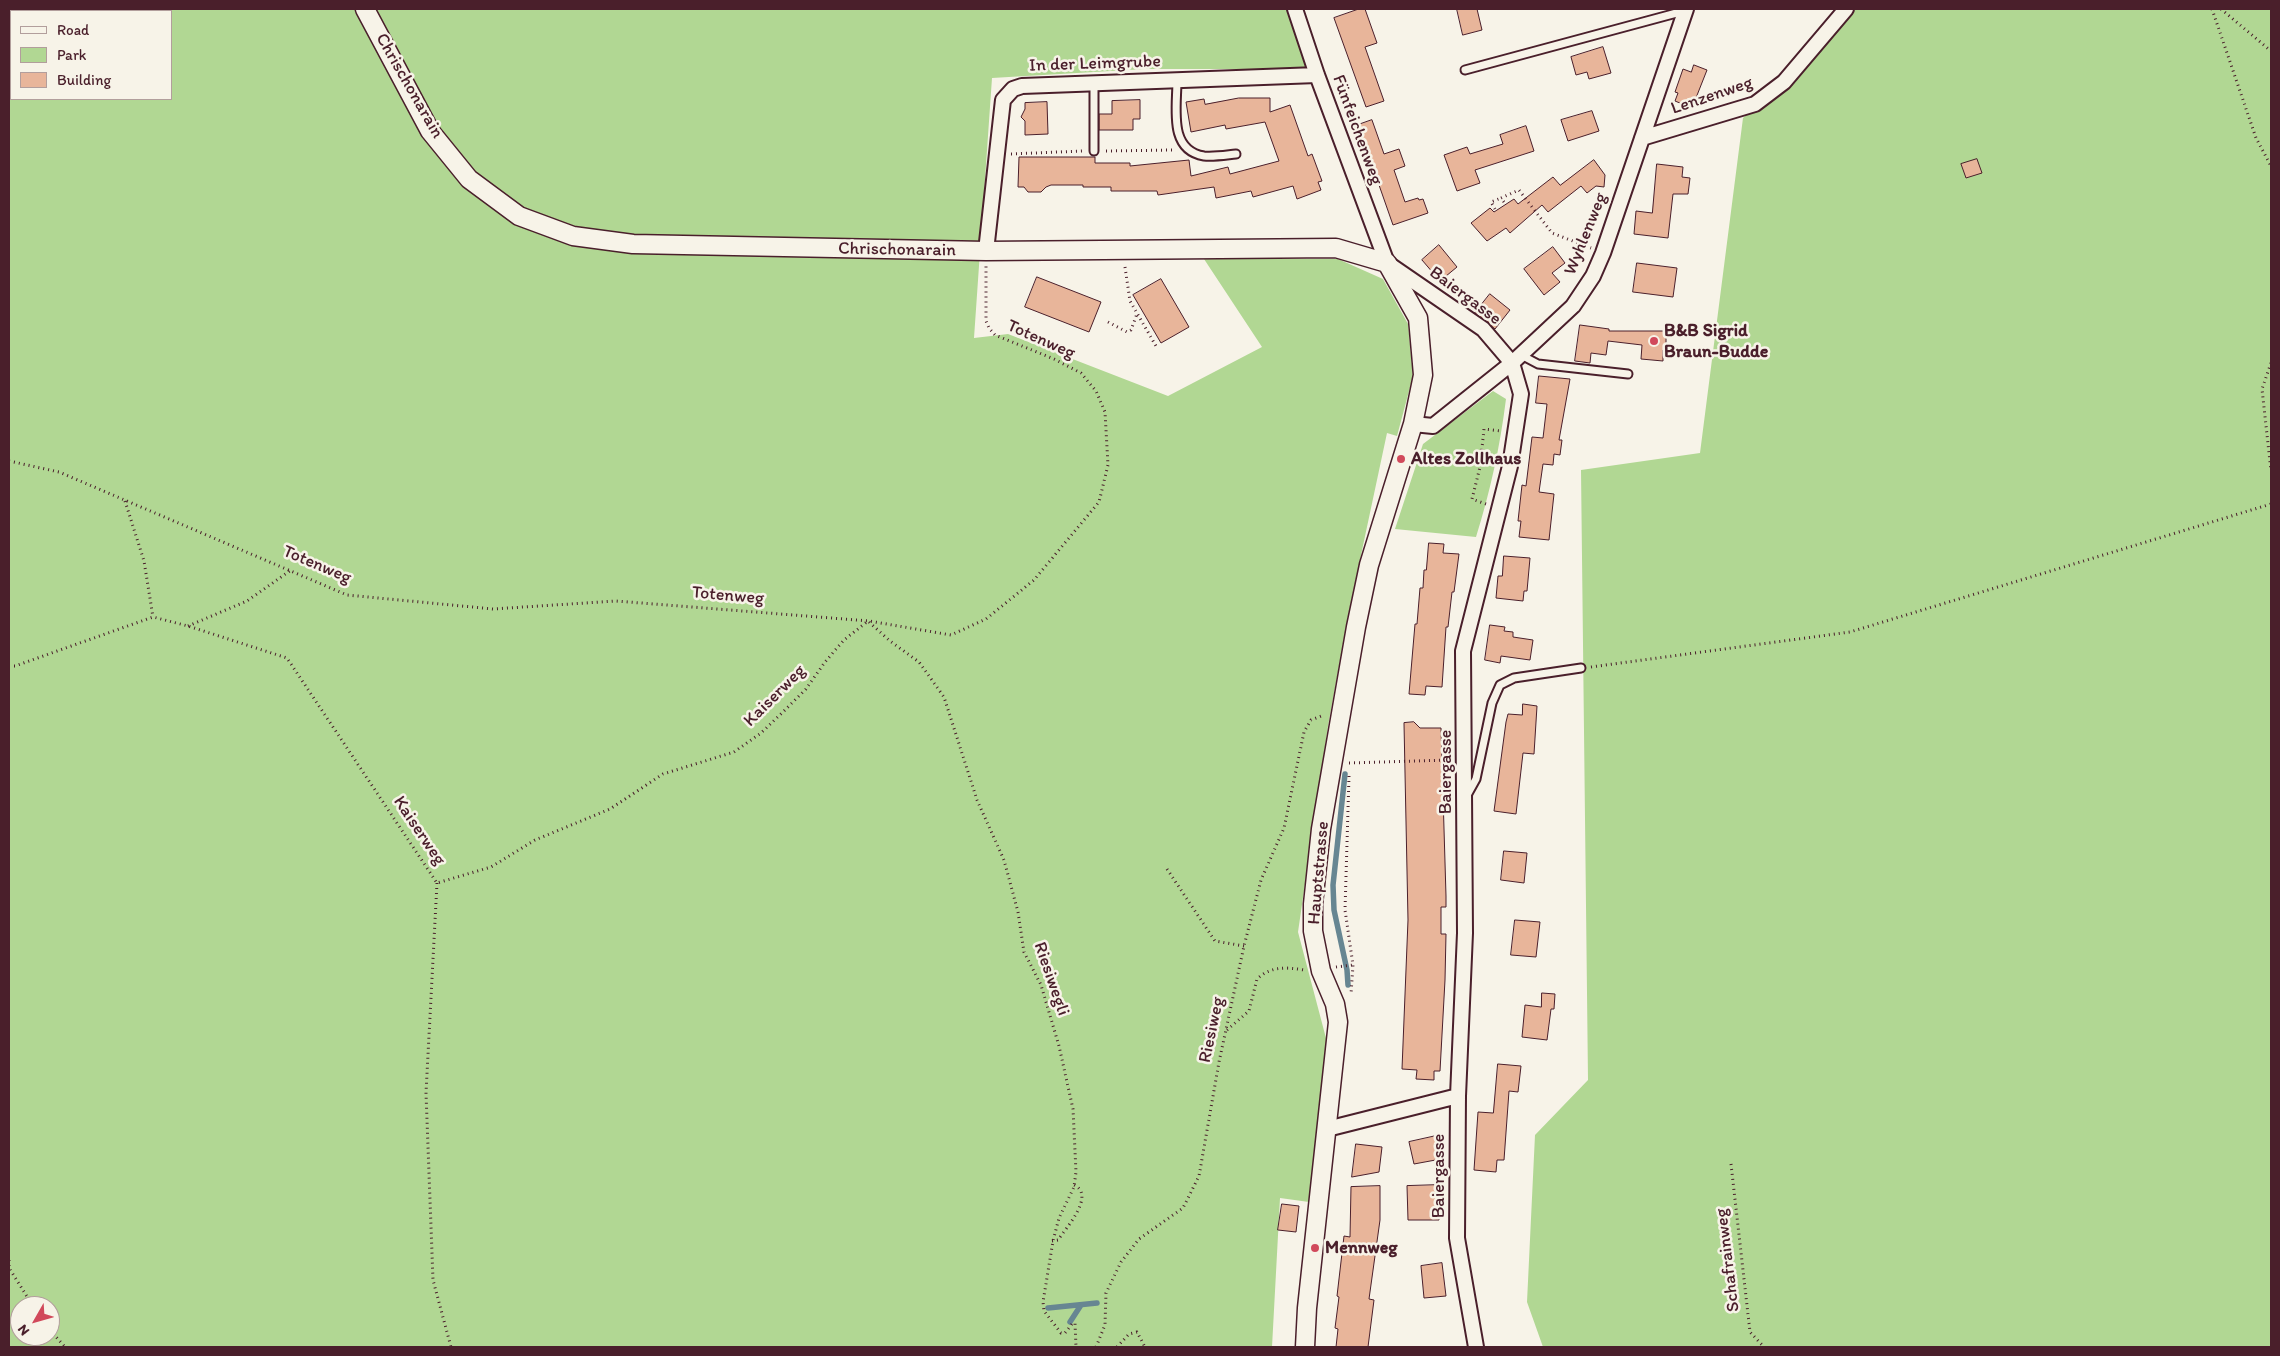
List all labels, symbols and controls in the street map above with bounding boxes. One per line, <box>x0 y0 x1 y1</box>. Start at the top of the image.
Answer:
legend <box>10 10 172 100</box>
text: Road <box>57 21 89 39</box>
street label: Chrischonarain <box>370 30 448 142</box>
text: Park <box>57 46 87 64</box>
street label: In der Leimgrube <box>1029 51 1161 77</box>
text: Building <box>57 71 111 89</box>
street label: Fünfeichenweg <box>1327 72 1387 188</box>
street label: Lenzenweg <box>1668 72 1756 120</box>
street label: Wyhlenweg <box>1560 190 1612 278</box>
street label: Chrischonarain <box>838 238 956 262</box>
street label: Baiergasse <box>1425 262 1505 330</box>
street label: Totenweg <box>1003 315 1079 365</box>
place label: B&B Sigrid Braun-Budde <box>1664 320 1768 362</box>
marker: B&B Sigrid Braun-Budde <box>1648 335 1660 347</box>
place label: Altes Zollhaus <box>1411 448 1521 470</box>
marker: Altes Zollhaus <box>1395 453 1407 465</box>
street label: Totenweg <box>279 541 355 589</box>
street label: Totenweg <box>691 582 765 610</box>
street label: Kaiserweg <box>739 660 811 732</box>
street label: Baiergasse <box>1435 730 1457 814</box>
street label: Kaiserweg <box>388 792 450 870</box>
street label: Hauptstrasse <box>1304 820 1334 926</box>
street label: Riesiwegli <box>1028 939 1074 1019</box>
street label: Riesiweg <box>1195 995 1229 1065</box>
street label: Baiergasse <box>1428 1134 1450 1218</box>
street label: Schafrainweg <box>1711 1207 1745 1313</box>
place label: Mennweg <box>1325 1237 1398 1259</box>
marker: Mennweg <box>1309 1242 1321 1254</box>
north arrow <box>10 1296 60 1346</box>
text: N <box>14 1321 33 1339</box>

